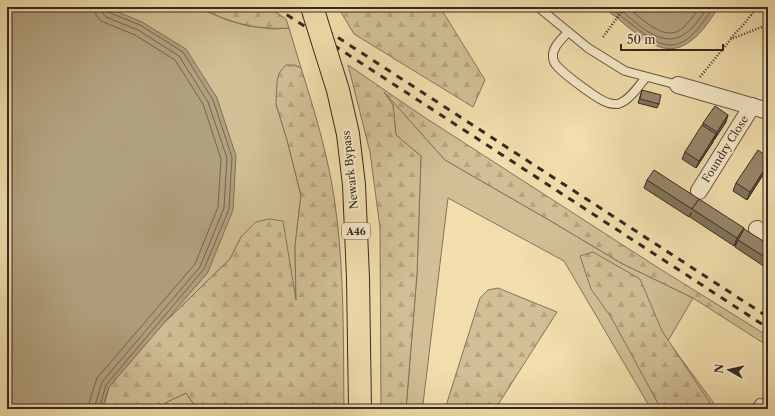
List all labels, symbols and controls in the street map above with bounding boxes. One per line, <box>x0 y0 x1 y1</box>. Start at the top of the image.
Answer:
scale bar <box>621 26 723 52</box>
text: 50 m <box>627 32 656 47</box>
street label: Foundry Close <box>699 113 751 185</box>
street label: Newark Bypass <box>339 130 361 210</box>
road number: A46 <box>342 223 370 239</box>
north arrow <box>709 350 749 390</box>
text: N <box>712 362 727 374</box>

